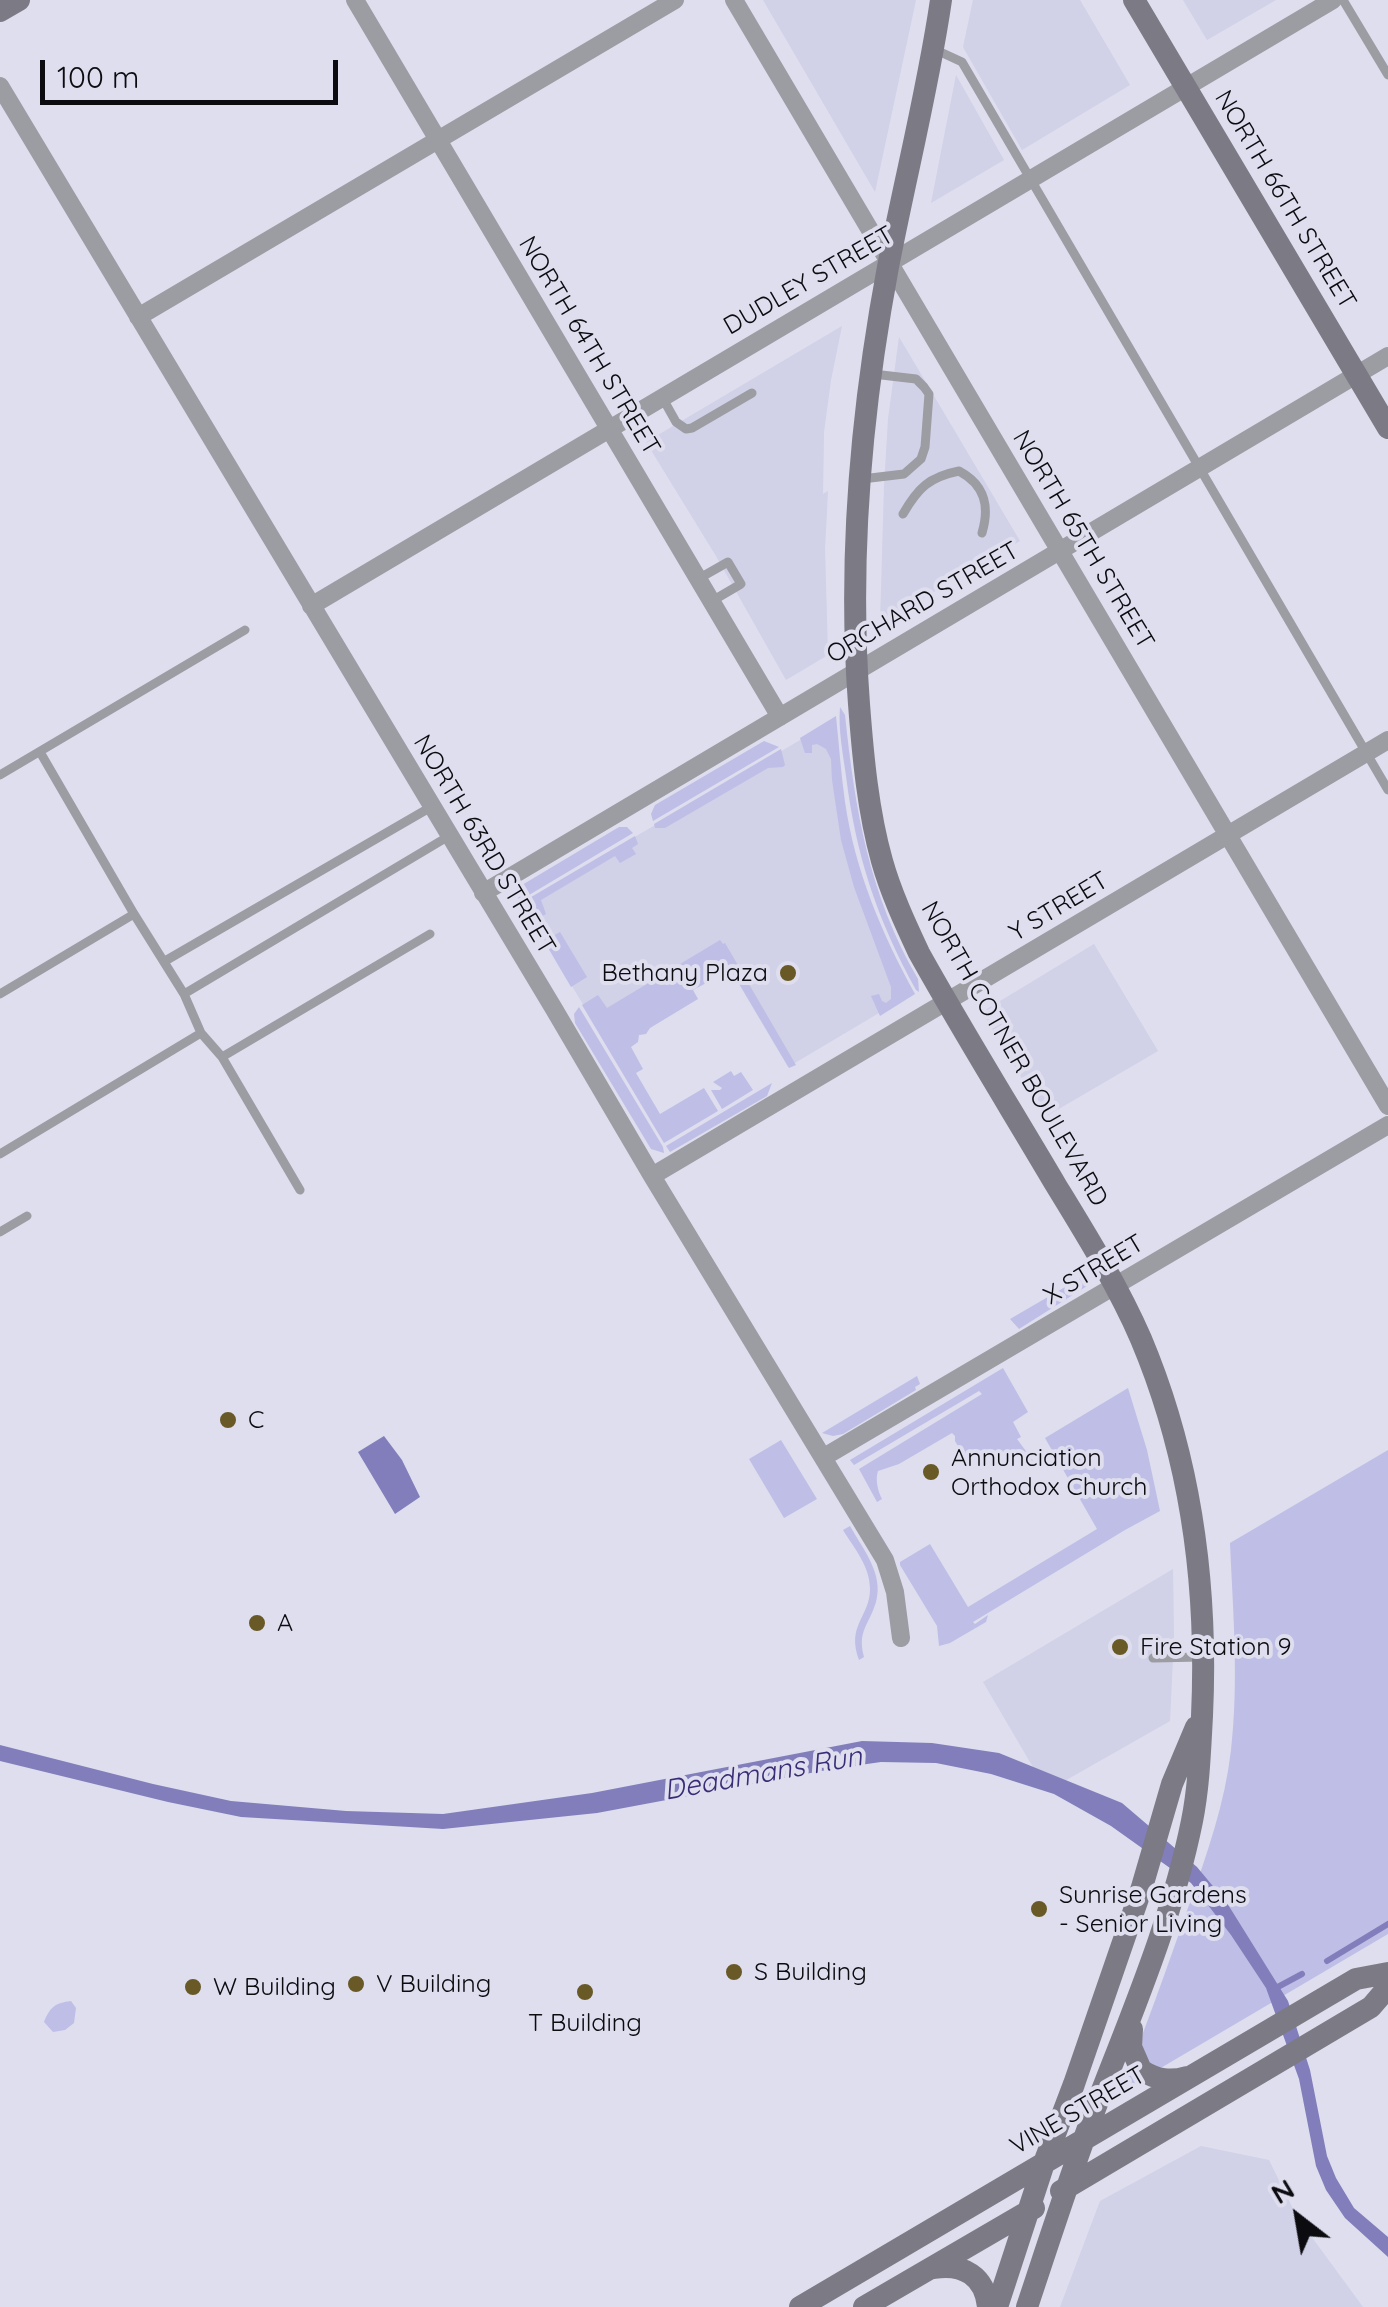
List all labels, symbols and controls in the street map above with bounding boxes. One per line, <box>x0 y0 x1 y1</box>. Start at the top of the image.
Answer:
scale bar <box>45 40 342 102</box>
text: 100 m <box>57 58 139 96</box>
street label: NORTH 66TH STREET <box>1208 85 1362 315</box>
street label: DUDLEY STREET <box>719 220 899 342</box>
street label: NORTH 64TH STREET <box>512 231 666 461</box>
street label: NORTH 65TH STREET <box>1006 425 1160 655</box>
street label: ORCHARD STREET <box>821 536 1025 670</box>
street label: NORTH 63RD STREET <box>406 730 562 960</box>
street label: Y STREET <box>1004 866 1114 948</box>
street label: NORTH COTNER BOULEVARD <box>914 896 1114 1212</box>
place label: Bethany Plaza <box>602 958 768 988</box>
marker: Bethany Plaza <box>777 962 799 984</box>
street label: X STREET <box>1039 1228 1149 1312</box>
place label: C <box>248 1405 264 1435</box>
marker: C <box>217 1409 239 1431</box>
place label: Annunciation Orthodox Church <box>951 1443 1147 1502</box>
marker: Annunciation Orthodox Church <box>920 1461 942 1483</box>
place label: A <box>277 1608 293 1638</box>
marker: A <box>246 1612 268 1634</box>
place label: Fire Station 9 <box>1140 1632 1291 1662</box>
marker: Fire Station 9 <box>1109 1636 1131 1658</box>
water label: Deadmans Run <box>661 1740 865 1808</box>
place label: Sunrise Gardens - Senior Living <box>1059 1880 1247 1939</box>
marker: Sunrise Gardens - Senior Living <box>1028 1898 1050 1920</box>
place label: S Building <box>754 1957 867 1987</box>
marker: S Building <box>723 1961 745 1983</box>
place label: V Building <box>376 1969 491 1999</box>
place label: W Building <box>213 1972 336 2002</box>
marker: V Building <box>345 1973 367 1995</box>
marker: W Building <box>182 1976 204 1998</box>
marker: T Building <box>574 1981 596 2003</box>
place label: T Building <box>528 2008 642 2038</box>
street label: VINE STREET <box>1005 2060 1151 2162</box>
north arrow <box>1248 2167 1348 2267</box>
text: N <box>1264 2171 1300 2211</box>

